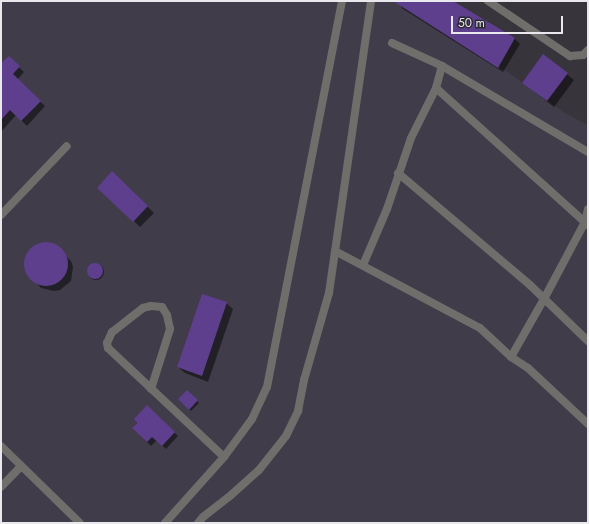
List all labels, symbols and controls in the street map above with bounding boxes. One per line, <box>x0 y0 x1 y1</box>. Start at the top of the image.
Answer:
scale bar <box>453 8 565 34</box>
text: 50 m <box>458 14 485 32</box>

